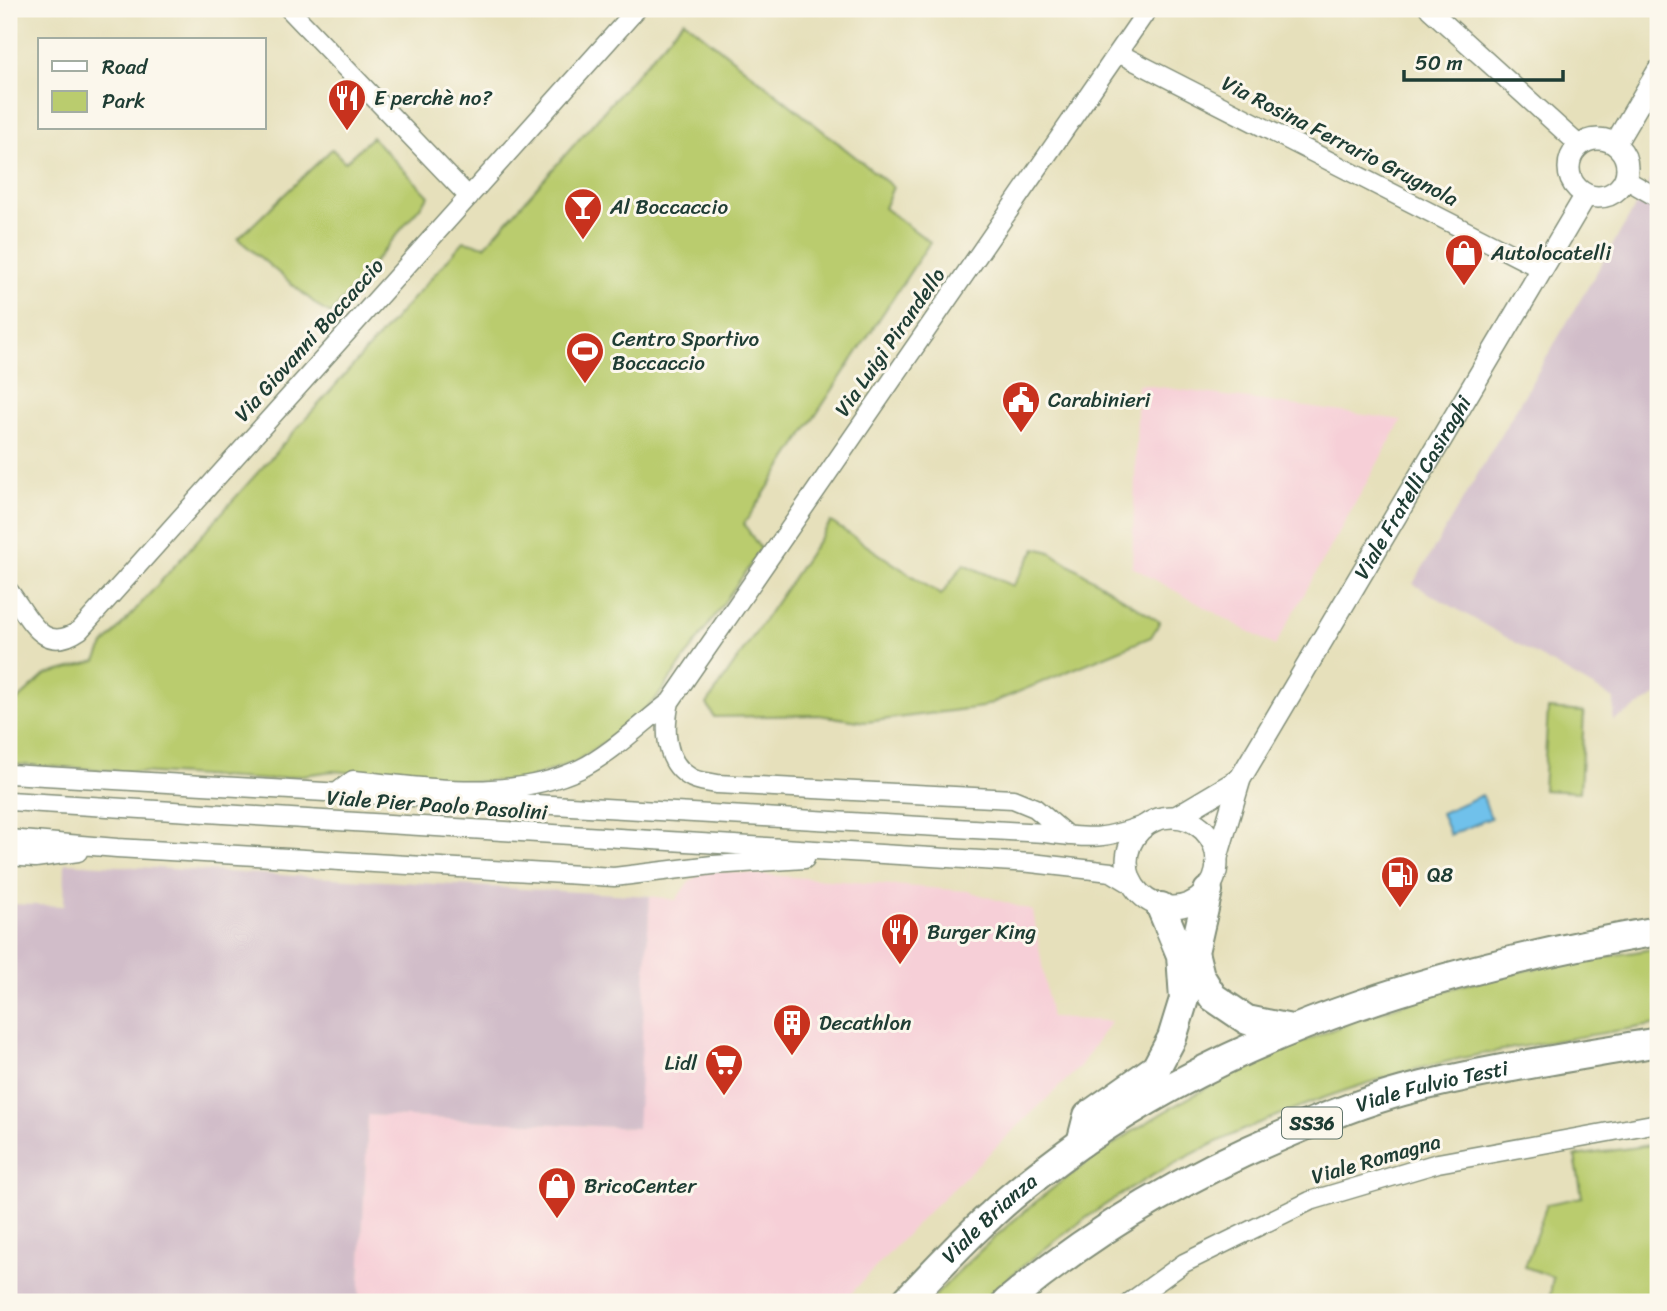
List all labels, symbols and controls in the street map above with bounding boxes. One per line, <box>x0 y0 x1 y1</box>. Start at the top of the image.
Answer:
legend <box>38 38 266 130</box>
scale bar <box>1404 38 1564 82</box>
text: 50 m <box>1415 44 1463 82</box>
text: Road <box>102 48 149 86</box>
street label: Via Rosina Ferrario Grugnola <box>1215 65 1466 218</box>
restaurant icon: E perchè no? <box>326 77 368 132</box>
place label: E perchè no? <box>374 79 493 117</box>
text: Park <box>102 82 145 120</box>
bar icon: Al Boccaccio <box>562 186 604 241</box>
place label: Al Boccaccio <box>609 188 728 226</box>
shop icon: Autolocatelli <box>1443 232 1485 287</box>
place label: Autolocatelli <box>1490 234 1612 272</box>
street label: Via Giovanni Boccaccio <box>224 249 394 431</box>
street label: Via Luigi Pirandello <box>824 259 956 425</box>
place label: Centro Sportivo Boccaccio <box>612 320 759 382</box>
sports icon: Centro Sportivo Boccaccio <box>564 330 606 385</box>
public building icon: Carabinieri <box>1000 379 1042 434</box>
place label: Carabinieri <box>1048 381 1151 419</box>
street label: Viale Fratelli Casiraghi <box>1343 387 1483 587</box>
street label: Viale Pier Paolo Pasolini <box>325 778 550 832</box>
fuel station icon: Q8 <box>1379 854 1421 909</box>
place label: Q8 <box>1427 856 1454 894</box>
restaurant icon: Burger King <box>879 911 921 966</box>
place label: Burger King <box>927 913 1036 951</box>
building icon: Decathlon <box>771 1002 813 1057</box>
place label: Decathlon <box>819 1004 911 1042</box>
supermarket icon: Lidl <box>703 1042 745 1097</box>
place label: Lidl <box>664 1044 698 1082</box>
street label: Viale Fulvio Testi <box>1350 1049 1512 1124</box>
road number: SS36 <box>1282 1107 1342 1138</box>
street label: Viale Romagna <box>1307 1122 1446 1196</box>
street label: Viale Brianza <box>932 1163 1047 1273</box>
shop icon: BricoCenter <box>536 1165 578 1220</box>
place label: BricoCenter <box>584 1167 697 1205</box>

